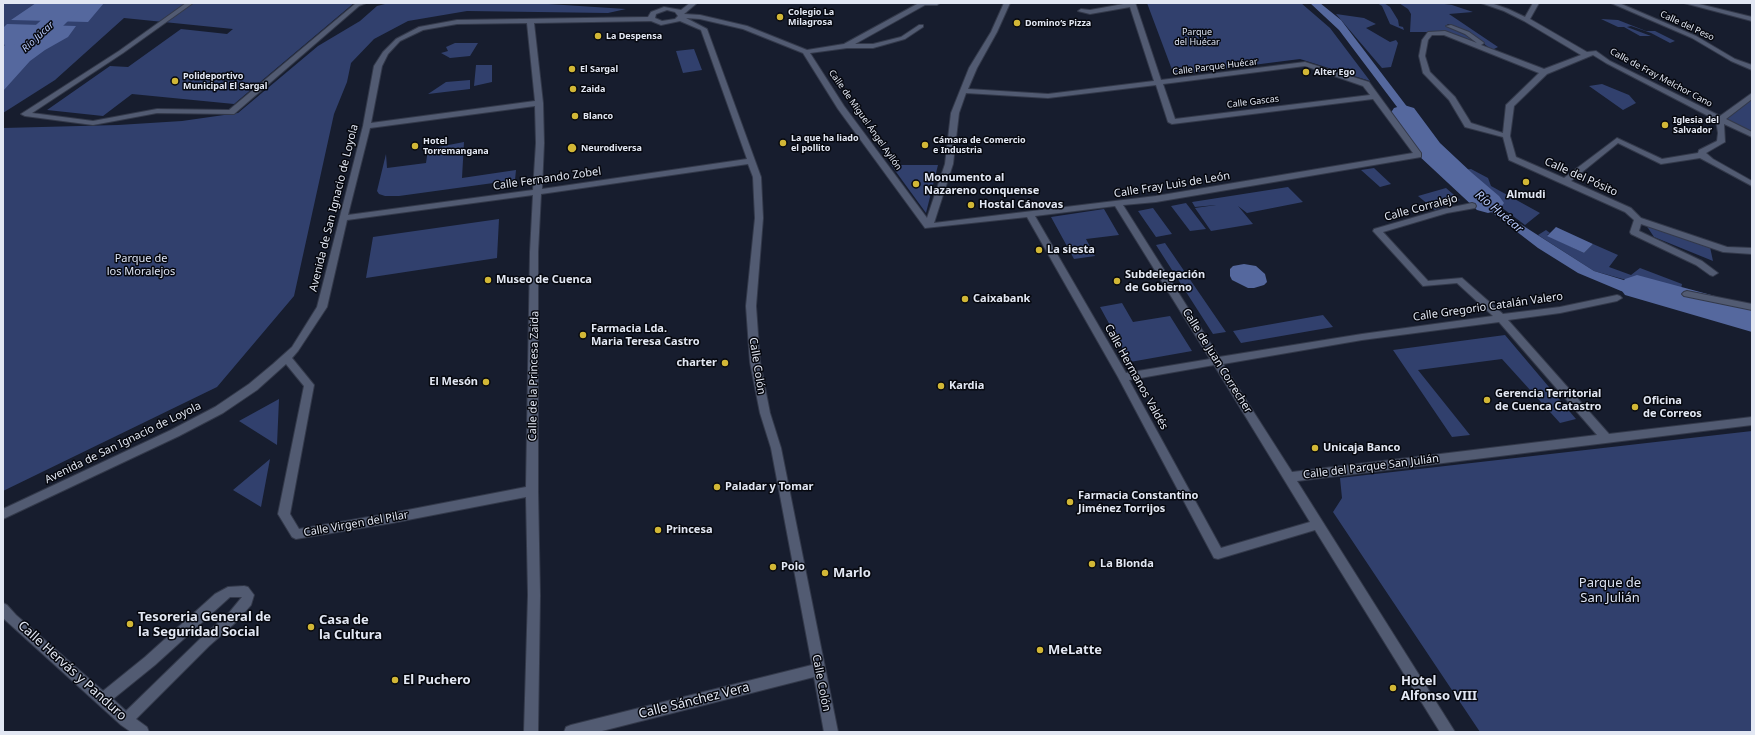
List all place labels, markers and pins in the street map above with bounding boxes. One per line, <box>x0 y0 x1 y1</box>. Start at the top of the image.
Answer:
place label: Colegio La Milagrosa <box>788 7 834 28</box>
marker: Colegio La Milagrosa <box>775 12 785 22</box>
marker: Domino‘s Pizza <box>1012 18 1022 28</box>
place label: Domino‘s Pizza <box>1025 18 1091 28</box>
marker: La Despensa <box>593 31 603 41</box>
place label: La Despensa <box>606 31 662 41</box>
marker: El Sargal <box>567 64 577 74</box>
place label: El Sargal <box>580 64 618 74</box>
marker: Alter Ego <box>1301 67 1311 77</box>
place label: Alter Ego <box>1314 67 1355 77</box>
place label: Polideportivo Municipal El Sargal <box>183 71 267 92</box>
marker: Polideportivo Municipal El Sargal <box>170 76 180 86</box>
marker: Zaida <box>568 84 578 94</box>
place label: Zaida <box>581 84 605 94</box>
marker: Blanco <box>570 111 580 121</box>
place label: Blanco <box>583 111 613 121</box>
place label: Iglesia del Salvador <box>1673 115 1719 136</box>
marker: Iglesia del Salvador <box>1660 120 1670 130</box>
place label: La que ha liado el pollito <box>791 133 859 154</box>
place label: Cámara de Comercio e Industria <box>933 135 1026 156</box>
place label: Hotel Torremangana <box>423 136 489 157</box>
marker: La que ha liado el pollito <box>778 138 788 148</box>
marker: Cámara de Comercio e Industria <box>920 140 930 150</box>
marker: Hotel Torremangana <box>410 141 420 151</box>
marker: Neurodiversa <box>566 142 578 154</box>
place label: Neurodiversa <box>581 143 642 153</box>
place label: Monumento al Nazareno conquense <box>924 171 1039 197</box>
marker: Almudi <box>1521 177 1531 187</box>
marker: Monumento al Nazareno conquense <box>911 179 921 189</box>
place label: Almudi <box>1506 188 1546 202</box>
place label: Hostal Cánovas <box>979 198 1063 212</box>
marker: Hostal Cánovas <box>966 200 976 210</box>
place label: La siesta <box>1047 243 1095 257</box>
marker: La siesta <box>1034 245 1044 255</box>
place label: Subdelegación de Gobierno <box>1125 268 1205 294</box>
place label: Museo de Cuenca <box>496 273 592 287</box>
marker: Museo de Cuenca <box>483 275 493 285</box>
marker: Subdelegación de Gobierno <box>1112 276 1122 286</box>
place label: Caixabank <box>973 292 1030 306</box>
marker: Caixabank <box>960 294 970 304</box>
place label: Farmacia Lda. Maria Teresa Castro <box>591 322 700 348</box>
marker: Farmacia Lda. Maria Teresa Castro <box>578 330 588 340</box>
place label: charter <box>676 356 717 370</box>
marker: charter <box>720 358 730 368</box>
place label: El Mesón <box>429 375 478 389</box>
marker: El Mesón <box>481 377 491 387</box>
place label: Kardia <box>949 379 984 393</box>
marker: Kardia <box>936 381 946 391</box>
place label: Gerencia Territorial de Cuenca Catastro <box>1495 387 1601 413</box>
place label: Oficina de Correos <box>1643 394 1702 420</box>
marker: Gerencia Territorial de Cuenca Catastro <box>1482 395 1492 405</box>
marker: Oficina de Correos <box>1630 402 1640 412</box>
place label: Unicaja Banco <box>1323 441 1400 455</box>
marker: Unicaja Banco <box>1310 443 1320 453</box>
place label: Paladar y Tomar <box>725 480 813 494</box>
marker: Paladar y Tomar <box>712 482 722 492</box>
place label: Farmacia Constantino Jiménez Torrijos <box>1078 489 1198 515</box>
marker: Farmacia Constantino Jiménez Torrijos <box>1065 497 1075 507</box>
place label: Princesa <box>666 523 713 537</box>
marker: Princesa <box>653 525 663 535</box>
place label: La Blonda <box>1100 557 1154 571</box>
marker: La Blonda <box>1087 559 1097 569</box>
place label: Polo <box>781 560 805 574</box>
marker: Polo <box>768 562 778 572</box>
place label: Marlo <box>833 565 871 581</box>
marker: Marlo <box>820 568 830 578</box>
place label: Tesoreria General de la Seguridad Social <box>138 609 271 640</box>
place label: Casa de la Cultura <box>319 612 382 643</box>
marker: Tesoreria General de la Seguridad Social <box>125 619 135 629</box>
marker: Casa de la Cultura <box>306 622 316 632</box>
place label: MeLatte <box>1048 642 1102 658</box>
marker: MeLatte <box>1035 645 1045 655</box>
place label: El Puchero <box>403 672 471 688</box>
place label: Hotel Alfonso VIII <box>1401 673 1477 704</box>
marker: El Puchero <box>390 675 400 685</box>
marker: Hotel Alfonso VIII <box>1388 683 1398 693</box>

